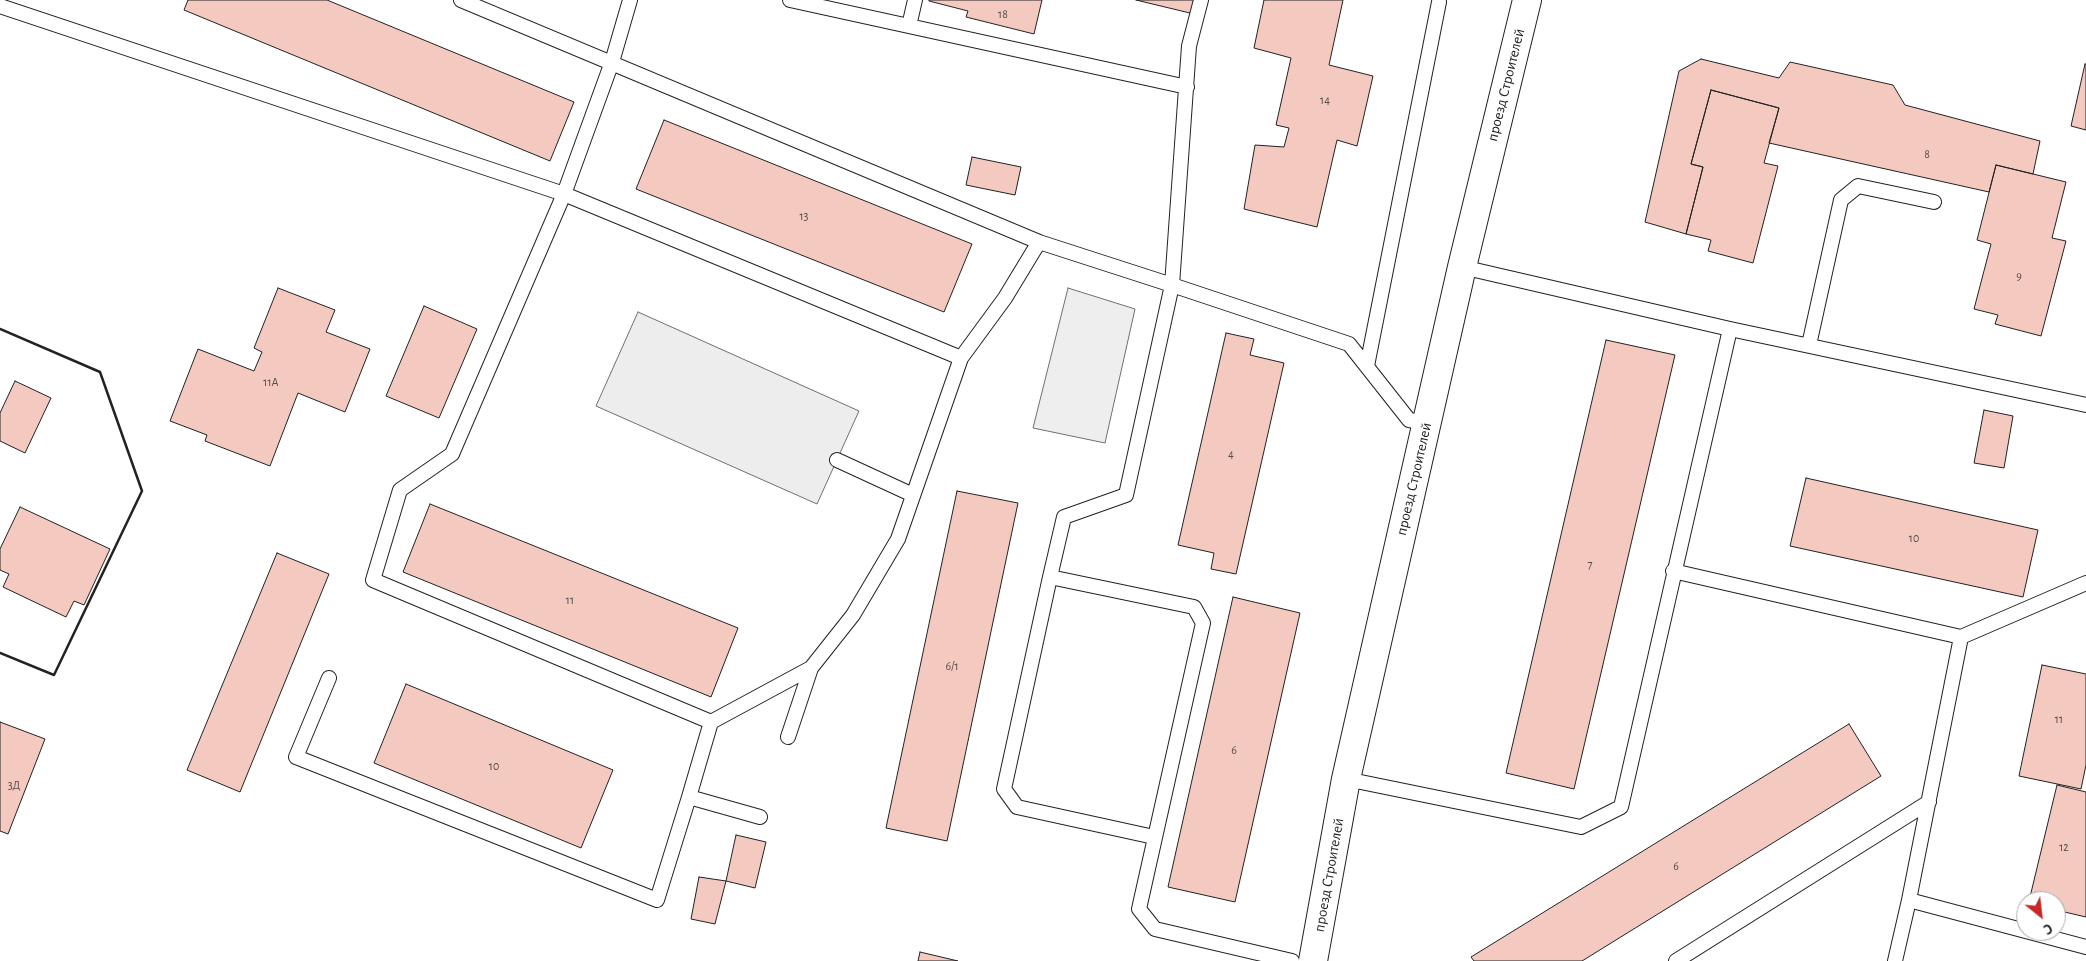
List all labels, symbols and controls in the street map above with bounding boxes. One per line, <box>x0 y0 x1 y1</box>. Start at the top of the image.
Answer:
house number: 18 <box>998 7 1008 21</box>
street label: проезд Строителей <box>1483 27 1529 143</box>
house number: 14 <box>1320 93 1330 107</box>
house number: 8 <box>1924 147 1930 161</box>
house number: 13 <box>799 209 809 223</box>
house number: 9 <box>2016 269 2022 283</box>
house number: 11А <box>263 375 279 389</box>
street label: проезд Строителей <box>1392 421 1436 537</box>
house number: 4 <box>1228 447 1234 461</box>
house number: 10 <box>1909 531 1919 545</box>
house number: 7 <box>1587 557 1593 571</box>
house number: 11 <box>566 593 574 607</box>
house number: 6/1 <box>945 659 959 673</box>
house number: 11 <box>2055 712 2063 726</box>
house number: 6 <box>1231 743 1237 757</box>
house number: 10 <box>489 759 499 773</box>
house number: 3Д <box>8 778 20 792</box>
street label: проезд Строителей <box>1310 817 1348 933</box>
house number: 12 <box>2059 840 2069 854</box>
house number: 6 <box>1673 859 1679 873</box>
north arrow <box>2016 891 2066 941</box>
text: С <box>2041 920 2055 936</box>

